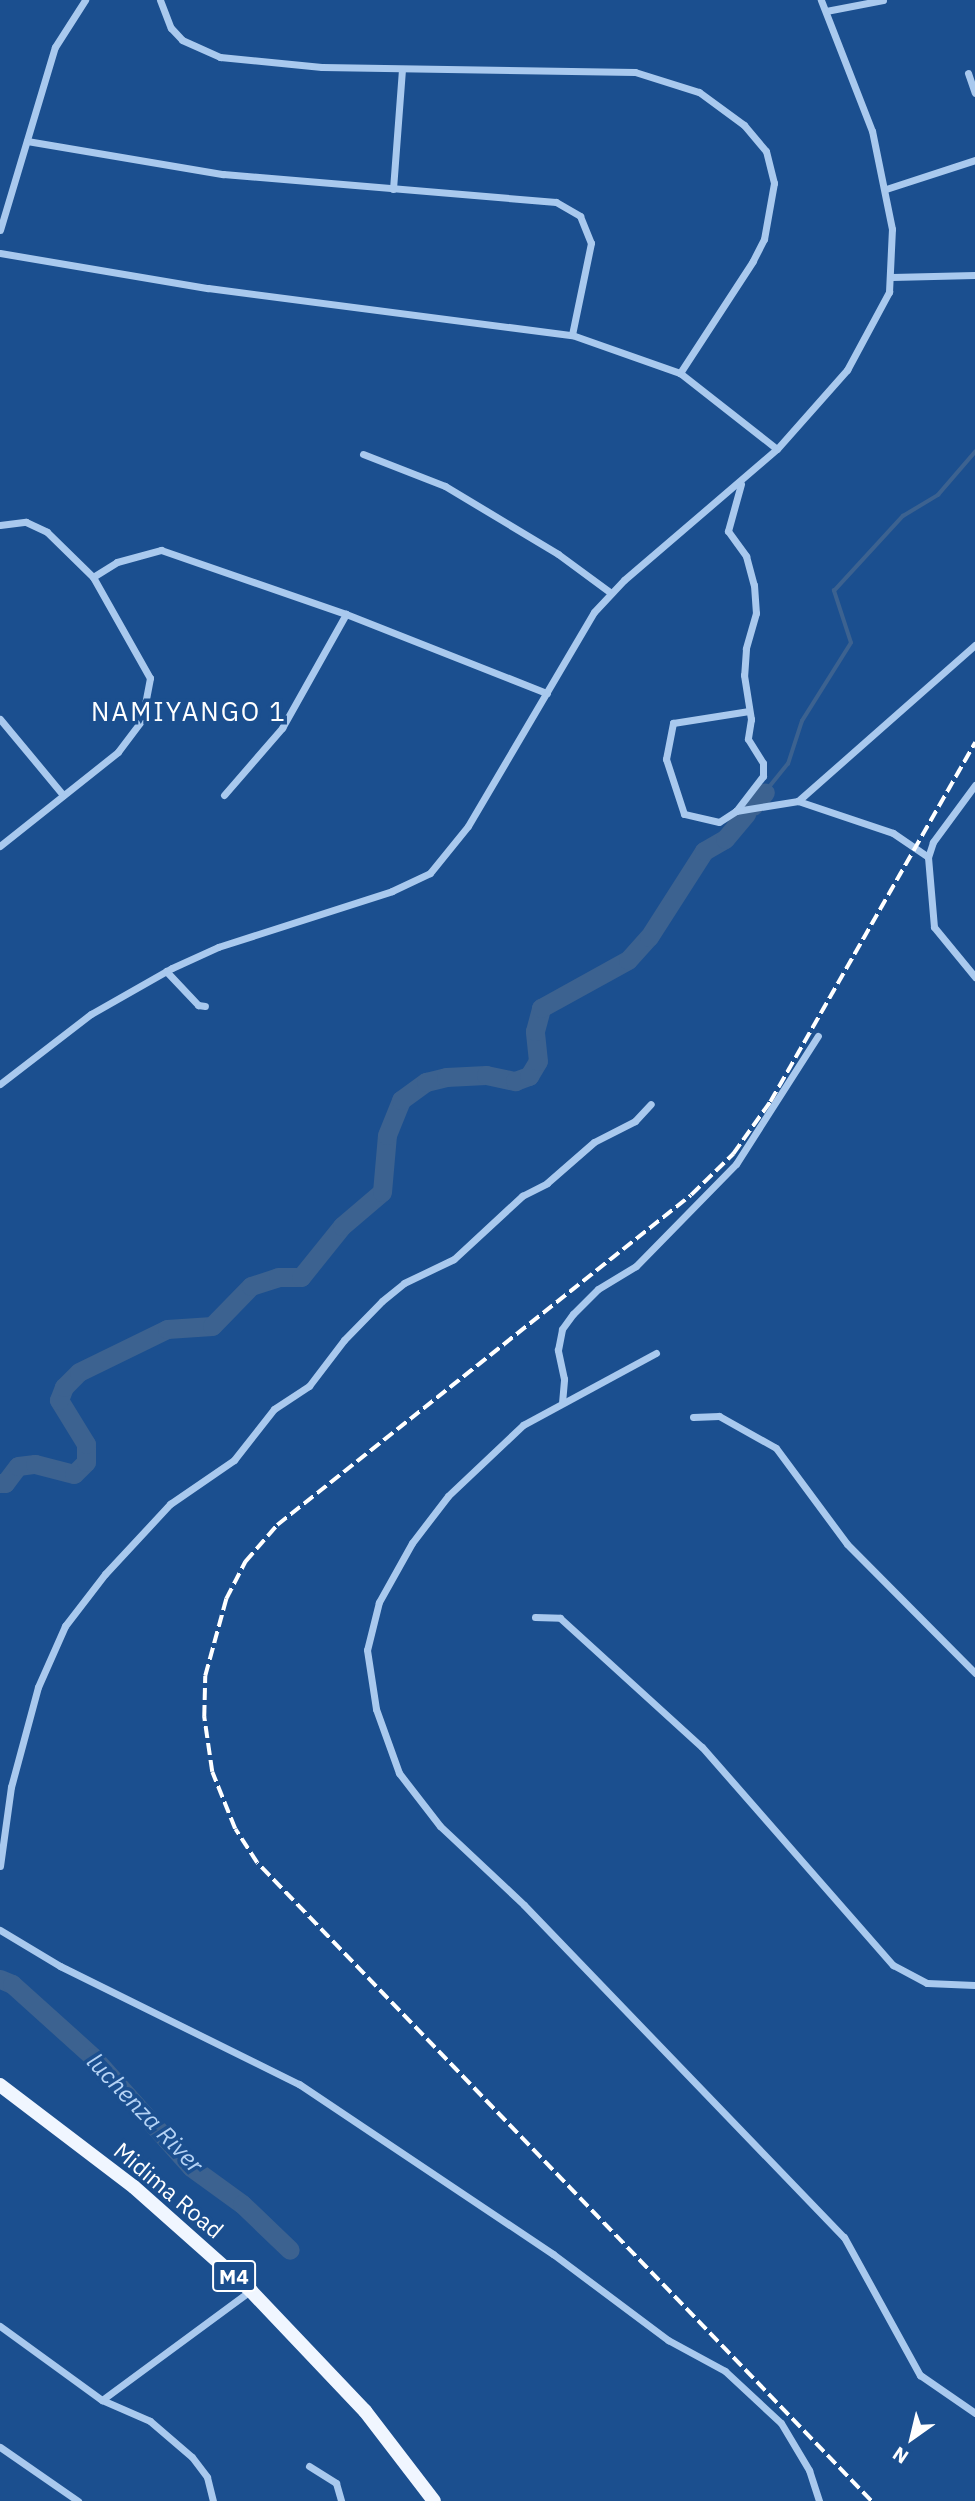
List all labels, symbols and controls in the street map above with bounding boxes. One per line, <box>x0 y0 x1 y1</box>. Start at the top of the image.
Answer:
district label: NAMIYANGO 1 <box>92 696 286 728</box>
water label: luchenza River <box>81 2047 209 2179</box>
street label: Midima Road <box>109 2136 229 2244</box>
road number: M4 <box>211 2258 257 2294</box>
north arrow <box>877 2403 947 2473</box>
text: N <box>888 2442 913 2469</box>

